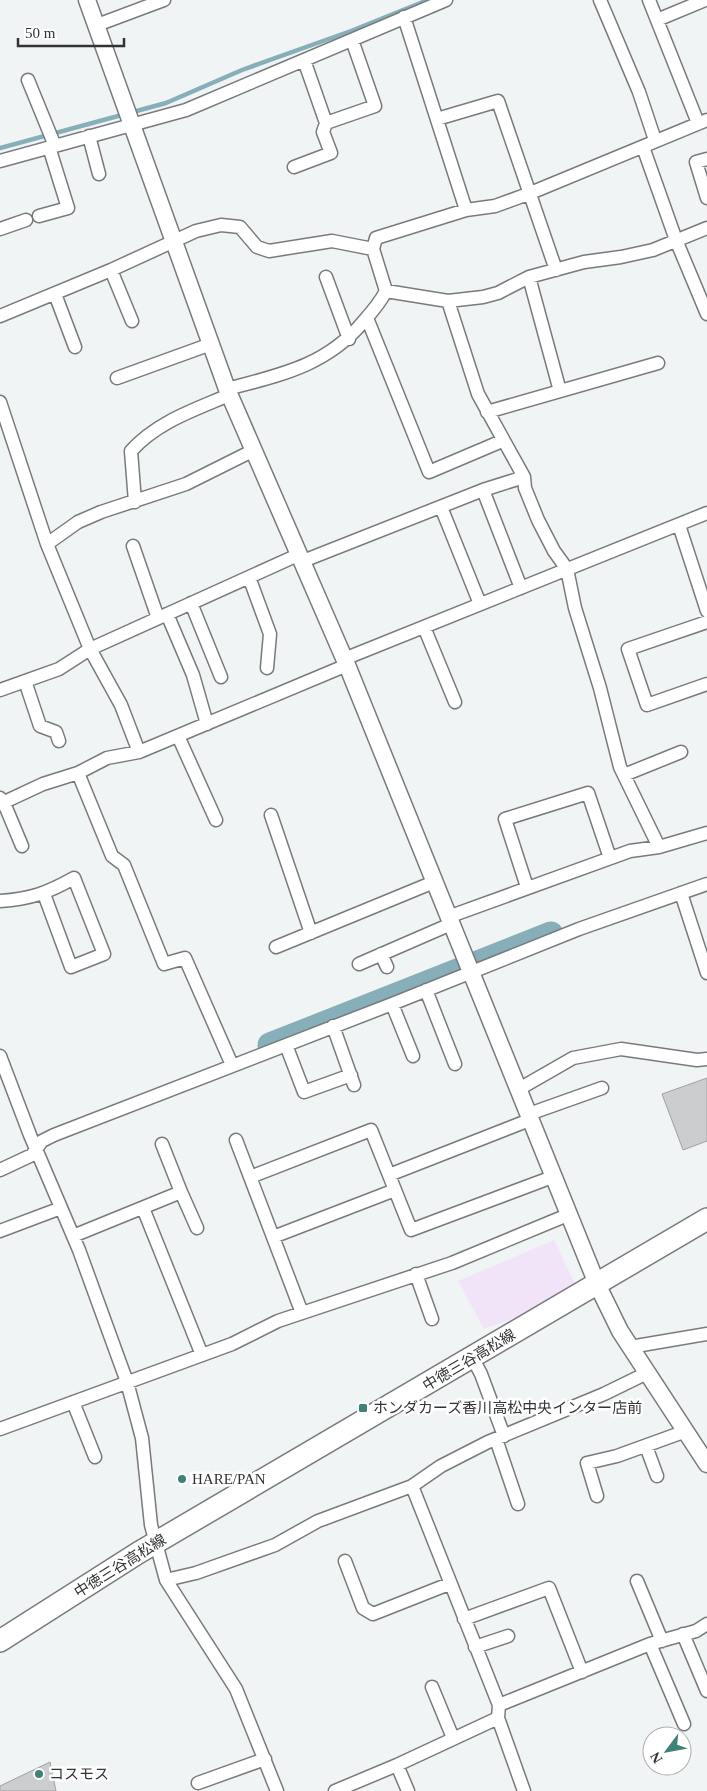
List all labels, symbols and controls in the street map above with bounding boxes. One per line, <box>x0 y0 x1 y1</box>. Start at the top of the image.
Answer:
scale bar <box>18 15 124 47</box>
text: 50 m <box>25 25 56 41</box>
street label: 中徳三谷高松線 <box>420 1326 518 1394</box>
place label: ホンダカーズ香川高松中央インター店前 <box>373 1400 642 1416</box>
marker: ホンダカーズ香川高松中央インター店前 <box>357 1402 369 1414</box>
place label: HARE/PAN <box>192 1471 266 1487</box>
marker: HARE/PAN <box>176 1473 188 1485</box>
street label: 中徳三谷高松線 <box>71 1531 169 1601</box>
north arrow <box>642 1726 692 1776</box>
text: N <box>647 1749 665 1766</box>
place label: コスモス <box>49 1766 109 1782</box>
marker: コスモス <box>33 1768 45 1780</box>

